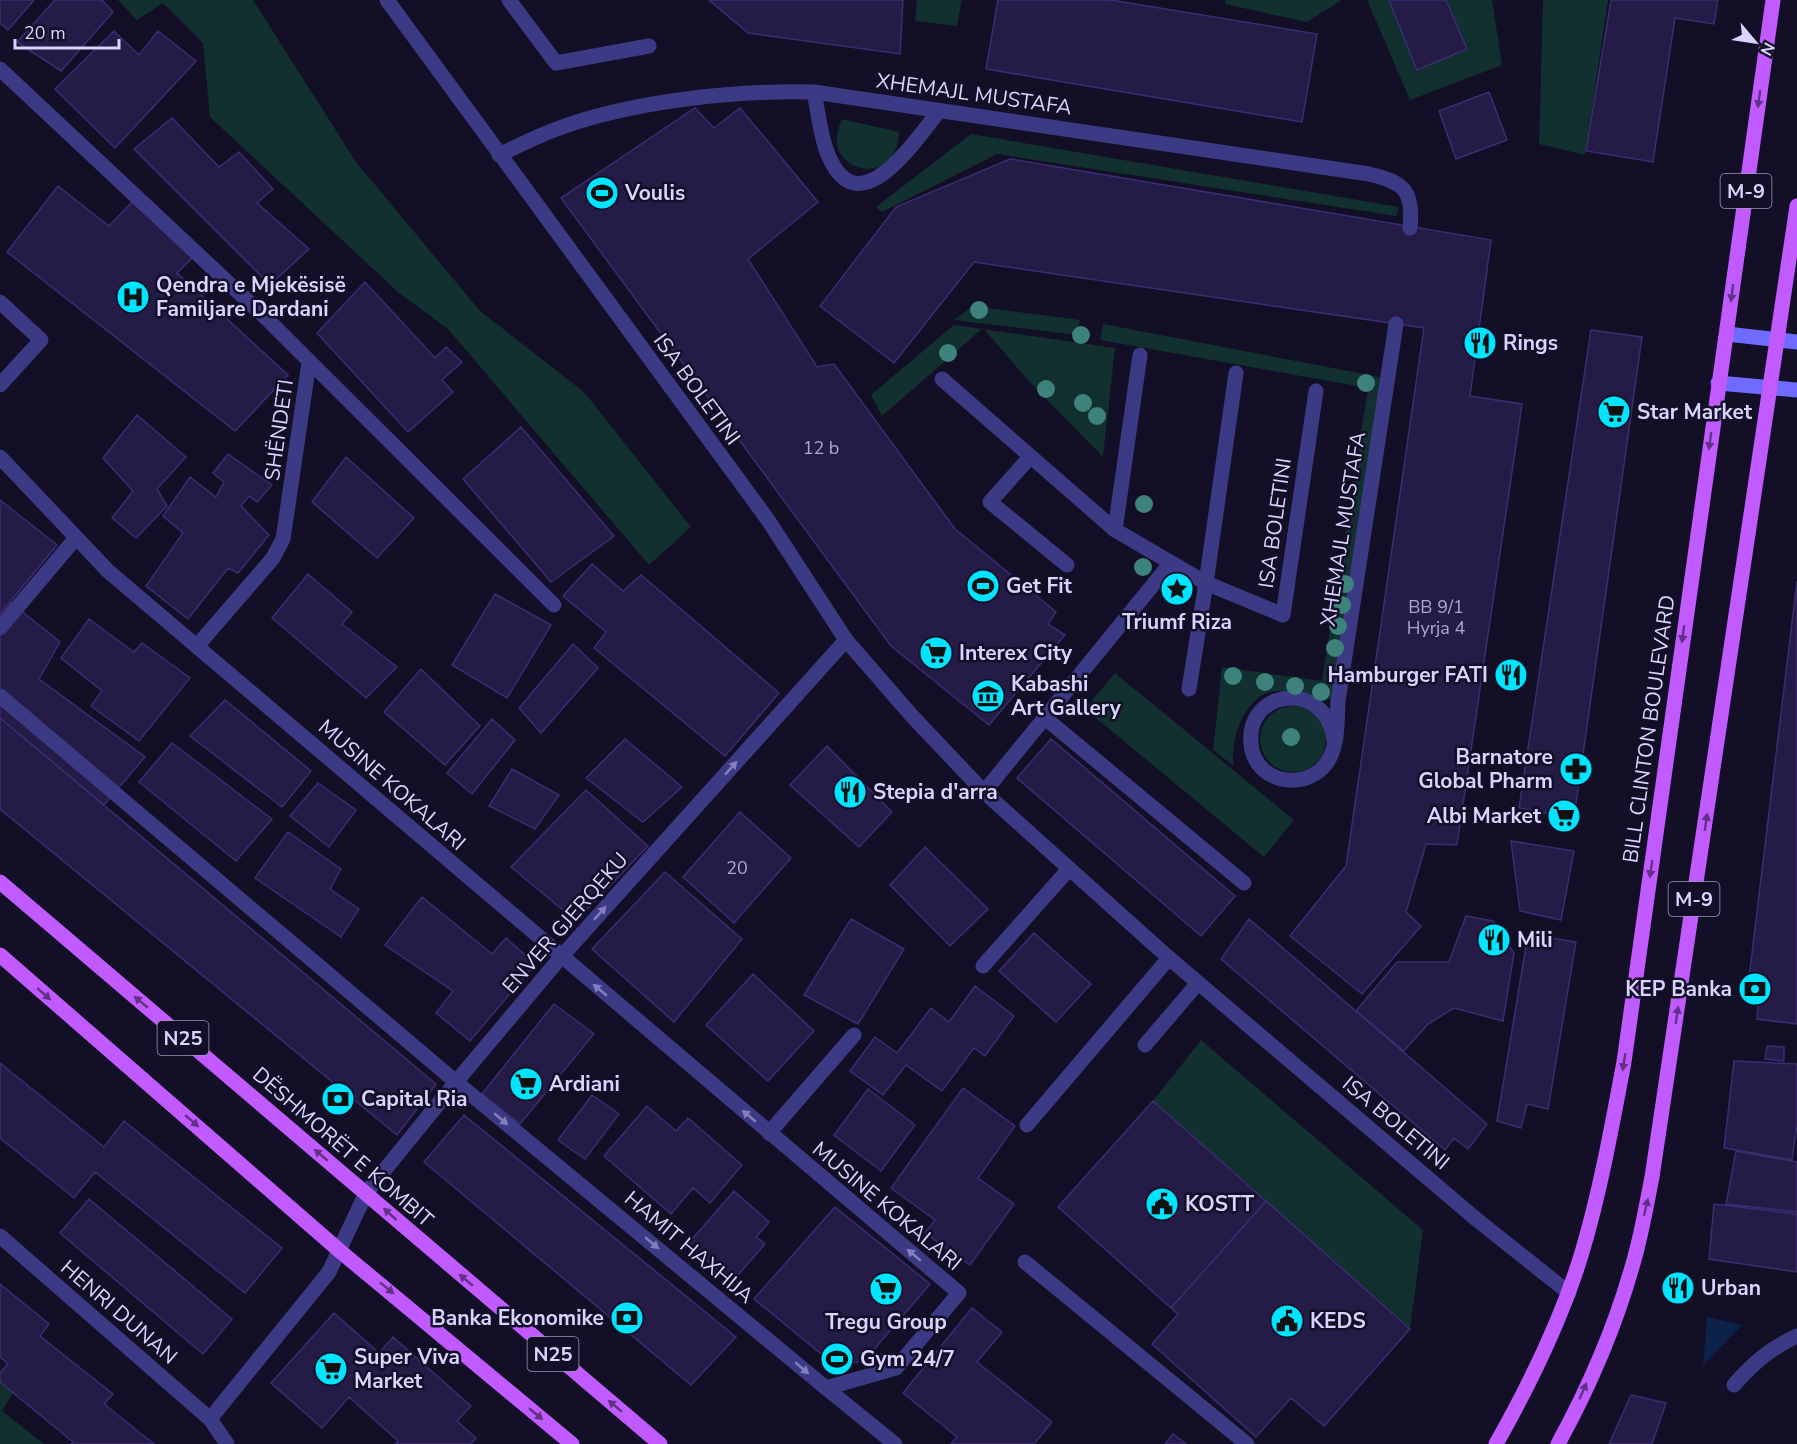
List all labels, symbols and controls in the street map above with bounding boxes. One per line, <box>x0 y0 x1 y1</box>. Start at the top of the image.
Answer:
scale bar <box>15 12 118 50</box>
north arrow <box>1725 12 1785 72</box>
text: 20 m <box>24 21 66 45</box>
text: N <box>1755 38 1780 59</box>
street label: XHEMAJL MUSTAFA <box>875 66 1073 122</box>
one-way arrow <box>1754 90 1763 109</box>
road number: M-9 <box>1720 174 1772 208</box>
sports icon: Voulis <box>584 175 620 211</box>
place label: Voulis <box>624 179 685 207</box>
place label: Qendra e Mjekësisë Familjare Dardani <box>156 271 346 323</box>
hospital icon: Qendra e Mjekësisë Familjare Dardani <box>115 279 151 315</box>
one-way arrow <box>1727 283 1737 302</box>
restaurant icon: Rings <box>1462 325 1498 361</box>
street label: ISA BOLETINI <box>647 328 747 450</box>
place label: Rings <box>1503 329 1558 357</box>
street label: SHËNDETI <box>258 377 300 483</box>
supermarket icon: Star Market <box>1596 394 1632 430</box>
place label: Star Market <box>1637 398 1753 426</box>
street label: XHEMAJL MUSTAFA <box>1314 430 1372 628</box>
one-way arrow <box>1706 431 1715 450</box>
house number: 12 b <box>803 436 839 460</box>
street label: ISA BOLETINI <box>1252 456 1298 590</box>
sports icon: Get Fit <box>965 568 1001 604</box>
place icon: Triumf Riza <box>1159 571 1195 607</box>
place label: Get Fit <box>1006 572 1073 600</box>
street label: BILL CLINTON BOULEVARD <box>1616 593 1682 865</box>
house number: BB 9/1 Hyrja 4 <box>1407 595 1466 640</box>
place label: Triumf Riza <box>1122 608 1232 636</box>
one-way arrow <box>1679 624 1688 643</box>
supermarket icon: Interex City <box>918 635 954 671</box>
place label: Interex City <box>959 639 1073 667</box>
restaurant icon: Hamburger FATI <box>1493 657 1529 693</box>
place label: Hamburger FATI <box>1327 661 1488 689</box>
place label: Kabashi Art Gallery <box>1011 670 1122 722</box>
museum icon: Kabashi Art Gallery <box>970 678 1006 714</box>
street label: MUSINE KOKALARI <box>312 713 472 857</box>
place label: Barnatore Global Pharm <box>1418 743 1553 795</box>
pharmacy icon: Barnatore Global Pharm <box>1558 751 1594 787</box>
one-way arrow <box>724 761 738 776</box>
restaurant icon: Stepia d'arra <box>832 774 868 810</box>
place label: Stepia d'arra <box>873 778 998 806</box>
supermarket icon: Albi Market <box>1546 798 1582 834</box>
place label: Albi Market <box>1427 802 1542 830</box>
one-way arrow <box>1701 812 1710 831</box>
street label: ENVER GJERQEKU <box>496 846 634 1000</box>
house number: 20 <box>726 856 748 880</box>
one-way arrow <box>1646 859 1655 878</box>
road number: M-9 <box>1668 882 1720 916</box>
one-way arrow <box>593 906 606 921</box>
restaurant icon: Mili <box>1476 922 1512 958</box>
place label: Mili <box>1517 926 1553 954</box>
bank icon: KEP Banka <box>1737 971 1773 1007</box>
place label: KEP Banka <box>1625 975 1732 1003</box>
one-way arrow <box>593 984 608 997</box>
one-way arrow <box>36 987 52 1000</box>
one-way arrow <box>134 996 149 1009</box>
one-way arrow <box>1673 1005 1682 1024</box>
road number: N25 <box>158 1021 208 1055</box>
one-way arrow <box>1619 1052 1628 1071</box>
street label: DËSHMORËT E KOMBIT <box>247 1061 440 1234</box>
supermarket icon: Ardiani <box>508 1066 544 1102</box>
place label: Ardiani <box>549 1070 620 1098</box>
street label: ISA BOLETINI <box>1337 1070 1455 1176</box>
bank icon: Capital Ria <box>320 1081 356 1117</box>
place label: Capital Ria <box>361 1085 468 1113</box>
one-way arrow <box>741 1110 757 1123</box>
one-way arrow <box>493 1112 508 1125</box>
one-way arrow <box>184 1114 199 1127</box>
street label: MUSINE KOKALARI <box>806 1135 968 1277</box>
one-way arrow <box>314 1150 329 1162</box>
street label: HAMIT HAXHIJA <box>618 1185 760 1309</box>
public building icon: KOSTT <box>1144 1186 1180 1222</box>
place label: KOSTT <box>1185 1190 1254 1218</box>
one-way arrow <box>1641 1198 1651 1216</box>
one-way arrow <box>383 1208 398 1221</box>
one-way arrow <box>644 1237 660 1250</box>
one-way arrow <box>906 1249 922 1262</box>
street label: HENRI DUNAN <box>55 1254 183 1370</box>
restaurant icon: Urban <box>1660 1270 1696 1306</box>
supermarket icon: Tregu Group <box>868 1271 904 1307</box>
one-way arrow <box>458 1274 474 1287</box>
place label: Urban <box>1701 1274 1761 1302</box>
one-way arrow <box>379 1282 394 1294</box>
bank icon: Banka Ekonomike <box>609 1300 645 1336</box>
public building icon: KEDS <box>1269 1303 1305 1339</box>
place label: Banka Ekonomike <box>431 1304 604 1332</box>
place label: KEDS <box>1310 1307 1366 1335</box>
place label: Tregu Group <box>825 1308 947 1336</box>
road number: N25 <box>528 1337 578 1371</box>
sports icon: Gym 24/7 <box>819 1341 855 1377</box>
place label: Super Viva Market <box>354 1343 460 1395</box>
place label: Gym 24/7 <box>860 1345 955 1373</box>
supermarket icon: Super Viva Market <box>313 1351 349 1387</box>
one-way arrow <box>794 1361 810 1374</box>
one-way arrow <box>1579 1383 1588 1400</box>
one-way arrow <box>608 1400 623 1413</box>
one-way arrow <box>528 1407 543 1420</box>

